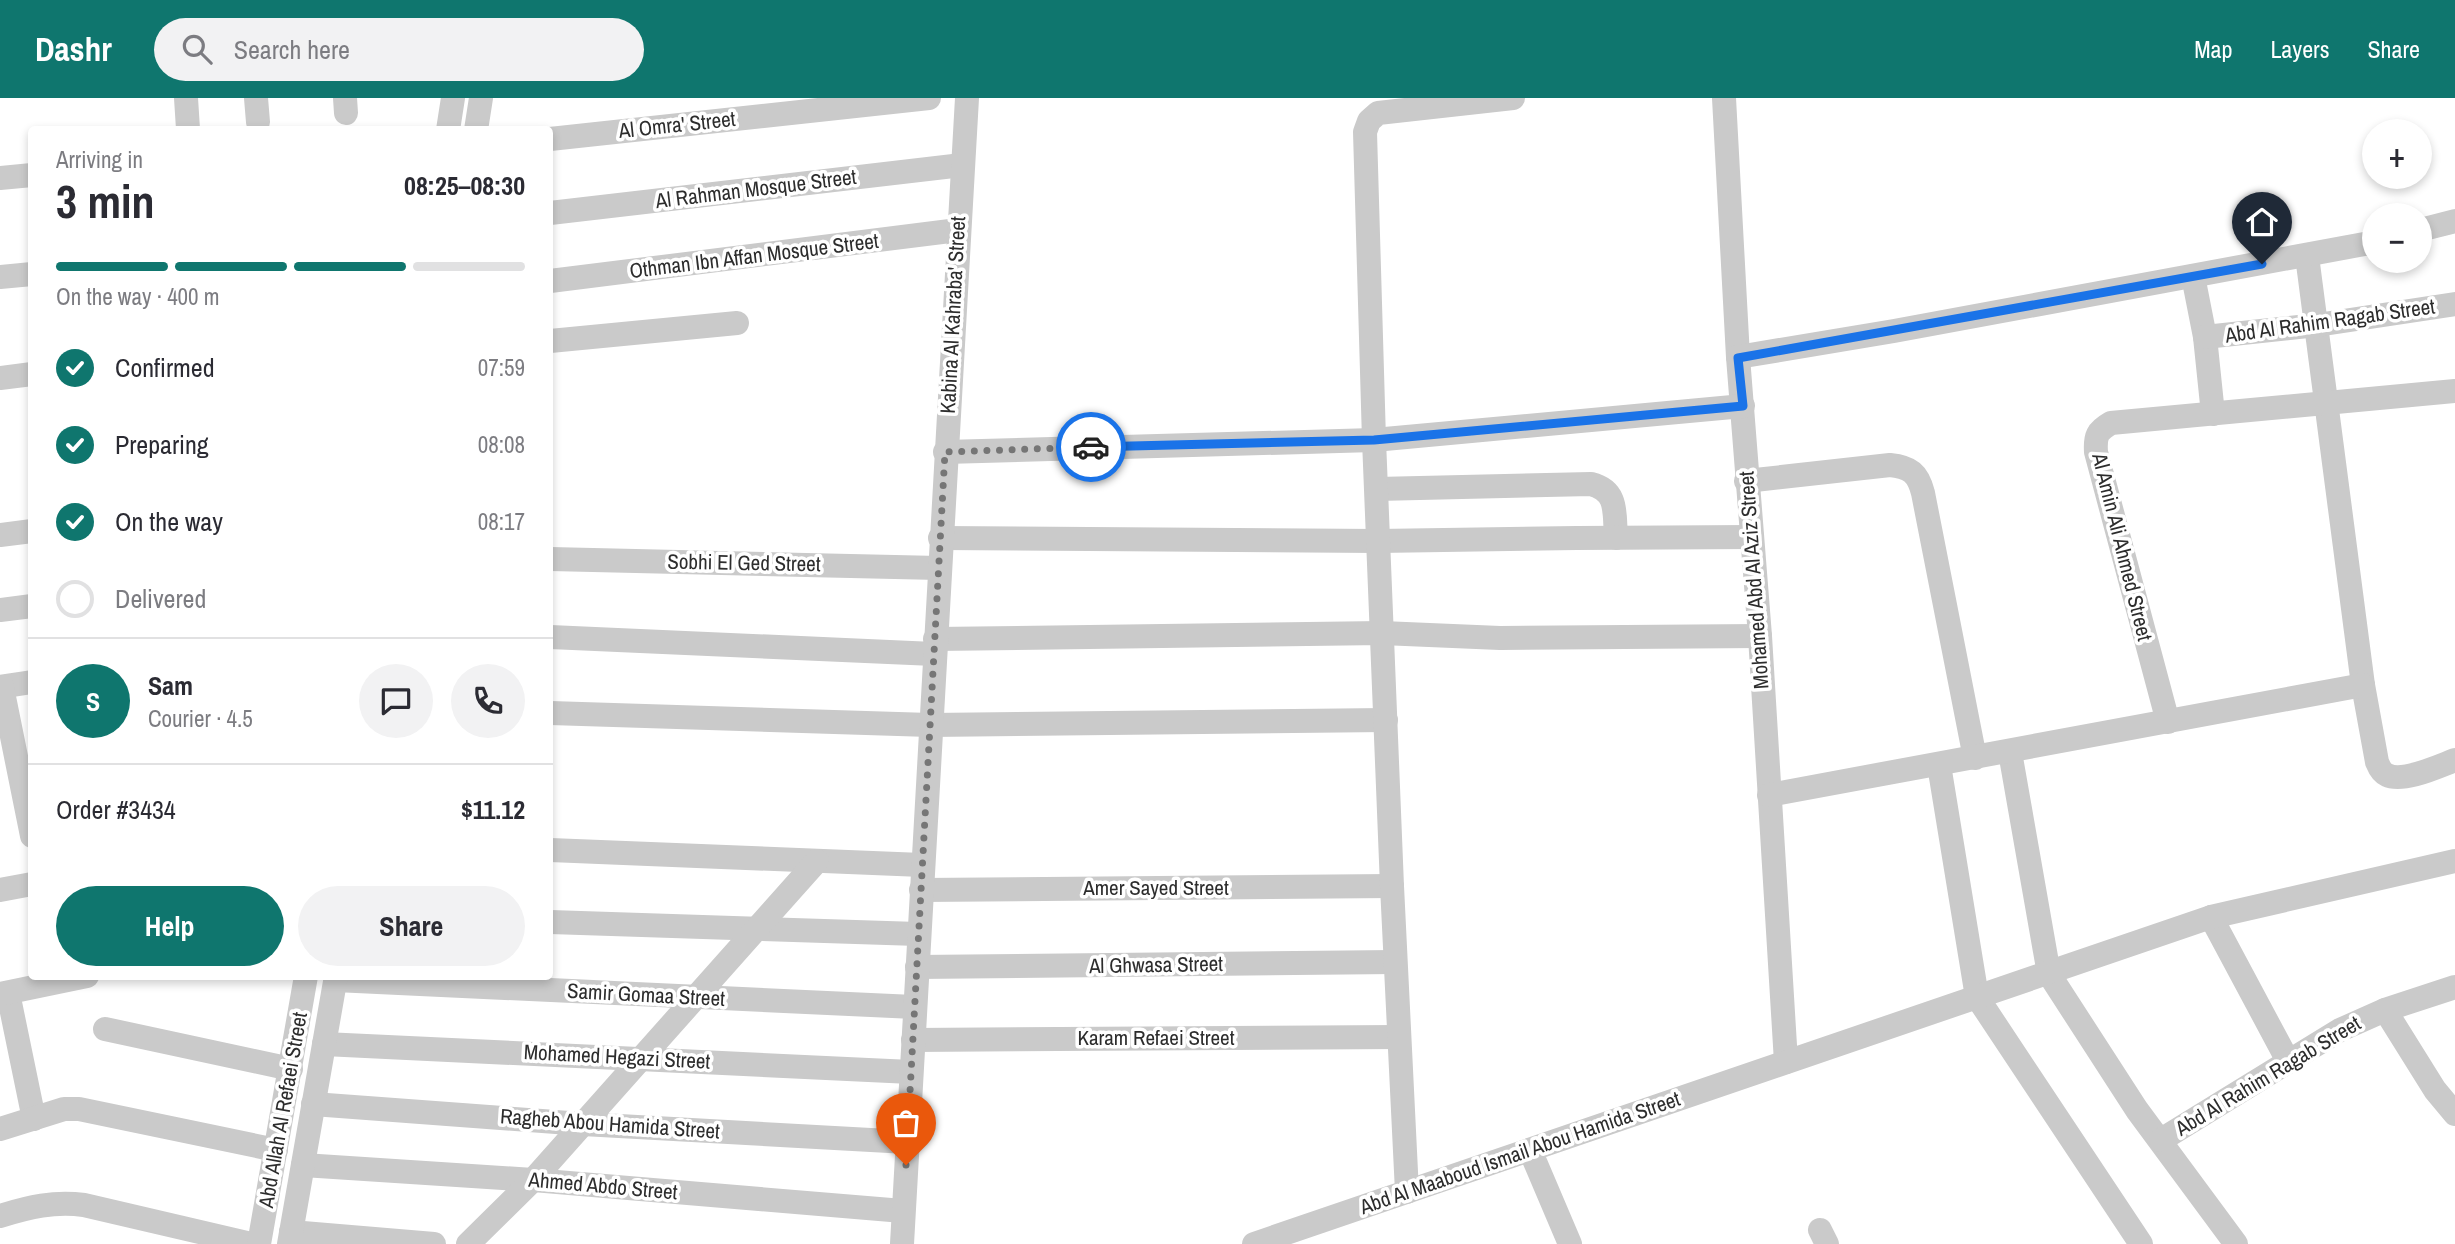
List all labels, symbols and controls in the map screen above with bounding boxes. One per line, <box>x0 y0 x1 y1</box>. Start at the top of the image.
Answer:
search box <box>154 18 644 81</box>
text: Dashr <box>35 27 112 71</box>
icon: search <box>178 30 216 68</box>
text: Search here <box>234 32 350 67</box>
text: Map <box>2194 33 2232 65</box>
text: Layers <box>2270 33 2329 65</box>
text: Share <box>2367 33 2420 65</box>
street label: Al Omra' Street <box>616 104 737 145</box>
map controls <box>2362 119 2432 273</box>
button: + <box>2362 119 2432 189</box>
text: Arriving in <box>56 144 143 175</box>
street label: Al Rahman Mosque Street <box>653 162 858 215</box>
text: 08:25–08:30 <box>404 168 525 203</box>
text: 3 min <box>56 170 155 232</box>
pin <box>2232 192 2292 264</box>
icon: home <box>2243 203 2281 241</box>
button: − <box>2362 203 2432 273</box>
street label: Kabina Al Kahraba' Street <box>933 215 972 414</box>
street label: Othman Ibn Affan Mosque Street <box>628 226 880 285</box>
text: On the way · 400 m <box>56 281 220 312</box>
street label: Abd Al Rahim Ragab Street <box>2222 291 2437 350</box>
icon: check <box>56 349 94 387</box>
text: Confirmed <box>115 350 215 385</box>
text: 07:59 <box>478 352 525 383</box>
courier <box>1056 412 1126 482</box>
icon: check <box>56 426 94 464</box>
text: Preparing <box>115 427 209 462</box>
icon: car <box>1072 428 1110 466</box>
text: 08:08 <box>478 429 525 460</box>
street label: Al Amin Ali Ahmed Street <box>2085 449 2160 644</box>
street label: Mohamed Abd Al Aziz Street <box>1731 470 1776 690</box>
icon: check <box>56 503 94 541</box>
text: On the way <box>115 504 223 539</box>
text: 08:17 <box>478 506 525 537</box>
street label: Sobhi El Ged Street <box>667 547 821 578</box>
text: Delivered <box>115 581 206 616</box>
button: chat <box>359 664 433 738</box>
button: phone <box>451 664 525 738</box>
text: Sam <box>148 668 193 703</box>
text: S <box>86 684 100 719</box>
text: Courier · 4.5 <box>148 703 253 734</box>
text: Order #3434 <box>56 792 176 827</box>
text: $11.12 <box>461 792 525 827</box>
street label: Amer Sayed Street <box>1082 873 1229 902</box>
button: Help <box>56 886 284 966</box>
button: Share <box>298 886 525 966</box>
street label: Al Ghwasa Street <box>1088 949 1223 980</box>
street label: Samir Gomaa Street <box>566 976 726 1013</box>
street label: Abd Al Rahim Ragab Street <box>2169 1009 2366 1143</box>
street label: Abd Allah Al Refaei Street <box>251 1010 314 1211</box>
street label: Karam Refaei Street <box>1078 1023 1235 1052</box>
street label: Mohamed Hegazi Street <box>523 1037 711 1076</box>
street label: Abd Al Maaboud Ismail Abou Hamida Street <box>1355 1084 1684 1221</box>
pin <box>876 1093 936 1165</box>
street label: Ragheb Abou Hamida Street <box>499 1101 721 1146</box>
icon: bag <box>887 1104 925 1142</box>
street label: Ahmed Abdo Street <box>526 1164 679 1206</box>

